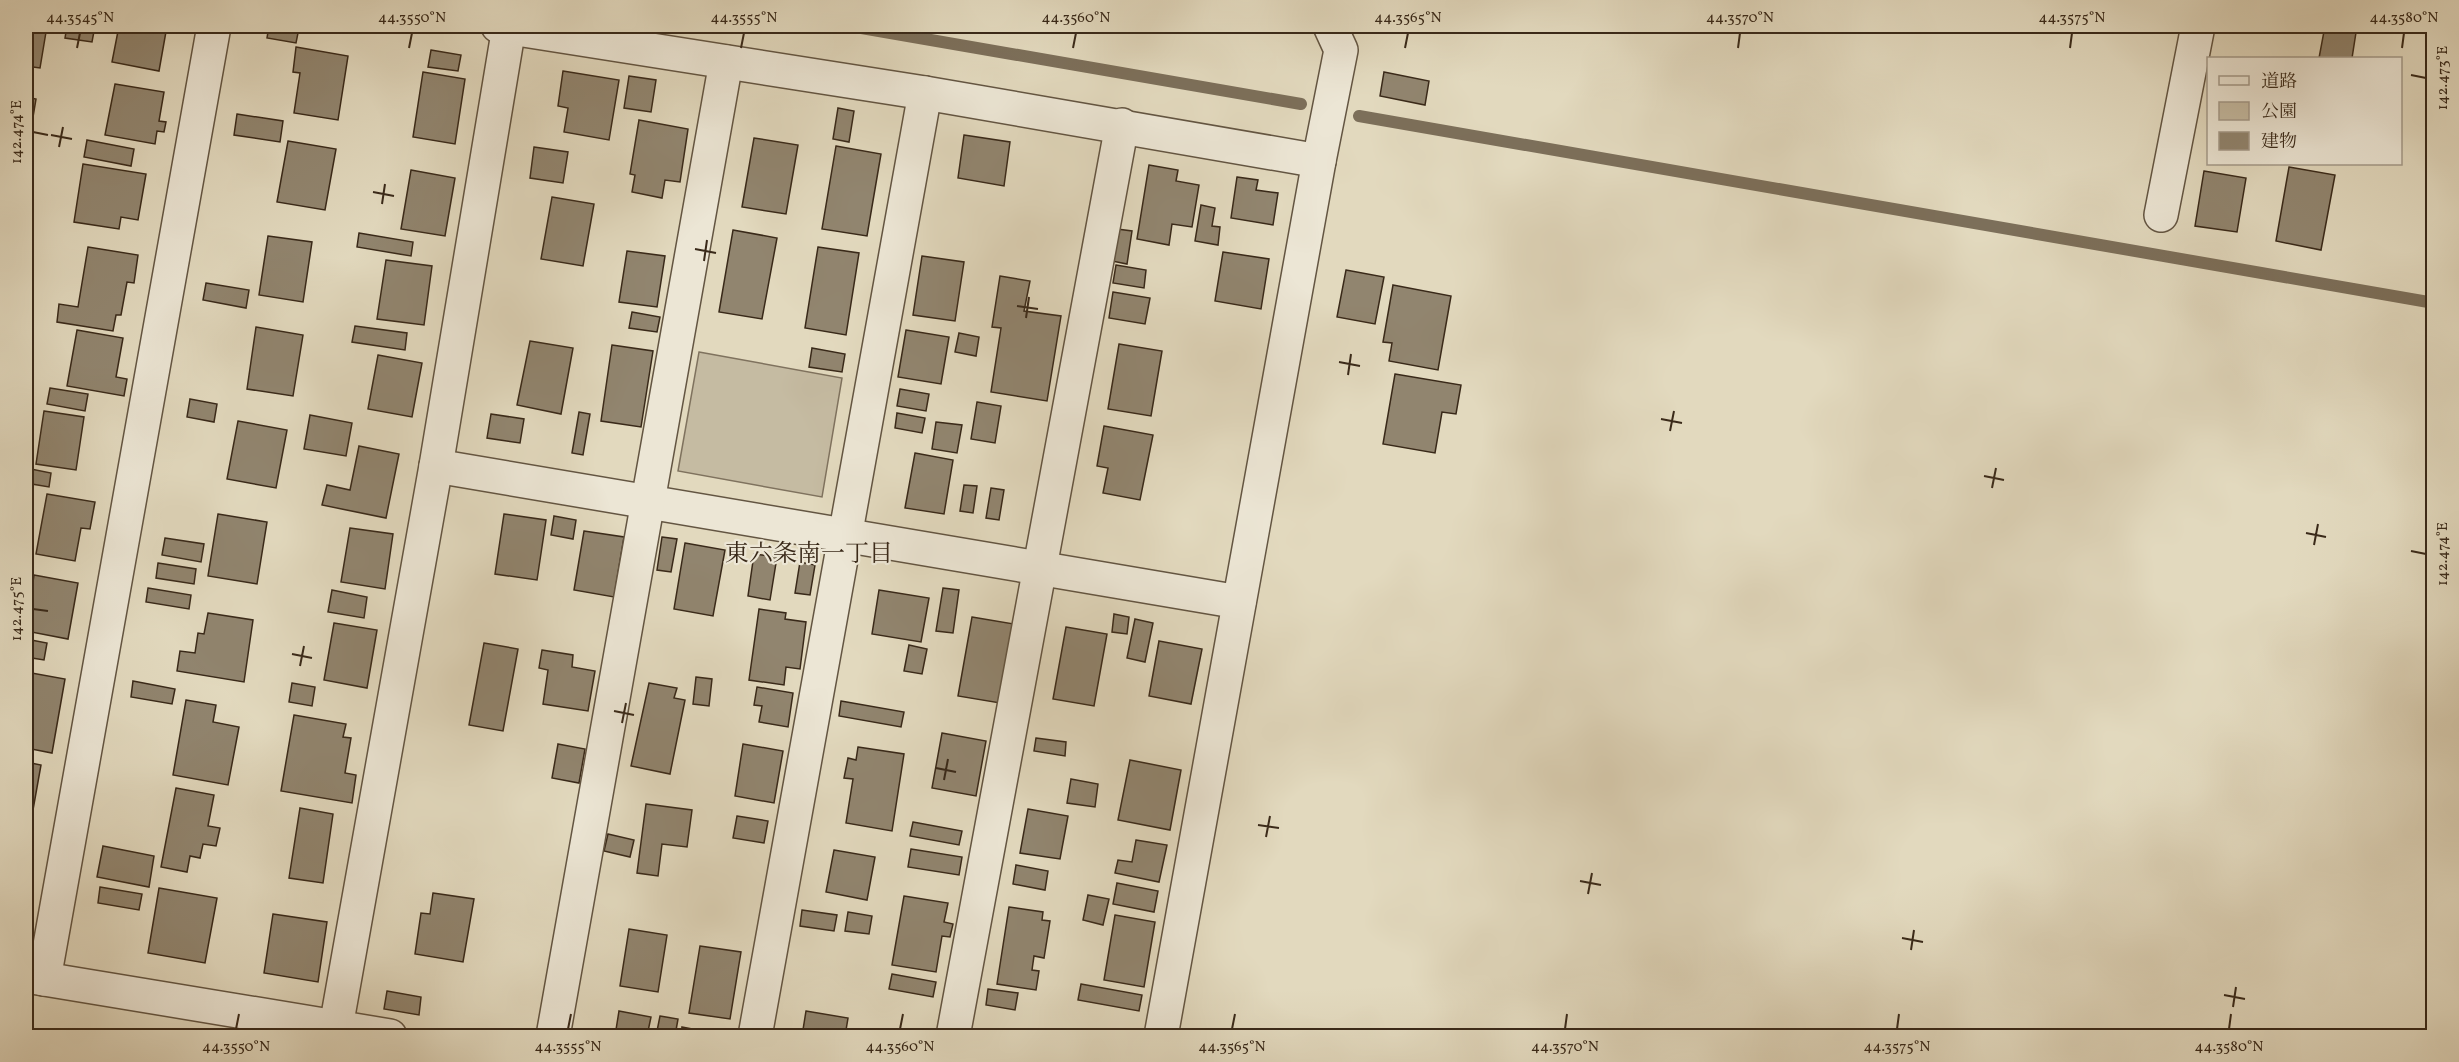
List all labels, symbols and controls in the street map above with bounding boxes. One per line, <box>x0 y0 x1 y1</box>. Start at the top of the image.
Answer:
text: 44.3545°N <box>46 8 114 29</box>
text: 44.3550°N <box>378 8 446 29</box>
text: 44.3555°N <box>711 8 777 29</box>
text: 44.3560°N <box>1042 8 1110 29</box>
text: 44.3565°N <box>1374 8 1442 29</box>
text: 44.3570°N <box>1706 8 1774 29</box>
text: 44.3575°N <box>2039 8 2106 29</box>
text: 44.3580°N <box>2370 8 2438 29</box>
text: 142.473°E <box>2433 46 2454 110</box>
legend <box>2207 57 2402 165</box>
text: 道路 <box>2261 70 2297 95</box>
text: 142.474°E <box>7 100 28 164</box>
text: 公園 <box>2261 100 2297 125</box>
text: 建物 <box>2261 130 2297 155</box>
text: 142.474°E <box>2433 522 2454 586</box>
district label: 東六条南一丁目 <box>725 538 893 572</box>
text: 142.475°E <box>7 577 28 641</box>
text: 44.3550°N <box>202 1037 270 1058</box>
text: 44.3555°N <box>535 1037 601 1058</box>
text: 44.3560°N <box>866 1037 934 1058</box>
text: 44.3565°N <box>1198 1037 1266 1058</box>
text: 44.3570°N <box>1531 1037 1599 1058</box>
text: 44.3575°N <box>1864 1037 1931 1058</box>
text: 44.3580°N <box>2195 1037 2263 1058</box>

